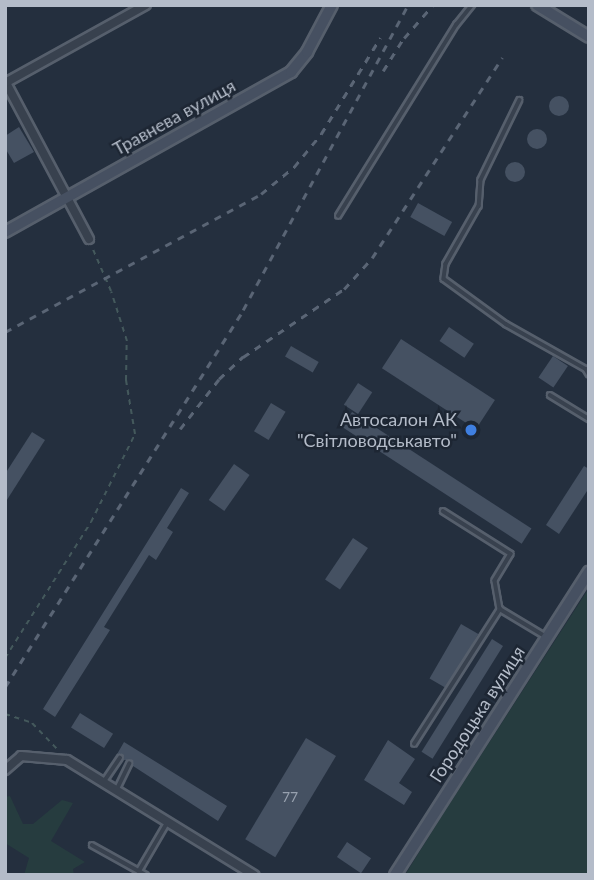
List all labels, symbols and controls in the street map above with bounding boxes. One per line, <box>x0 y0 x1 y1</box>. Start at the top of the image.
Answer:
street label: Травнева вулиця <box>109 74 239 160</box>
place label: Автосалон АК "Світловодськавто" <box>297 409 457 452</box>
marker: Автосалон АК "Світловодськавто" <box>463 422 479 438</box>
street label: Городоцька вулиця <box>425 642 529 786</box>
house number: 77 <box>282 789 298 805</box>

